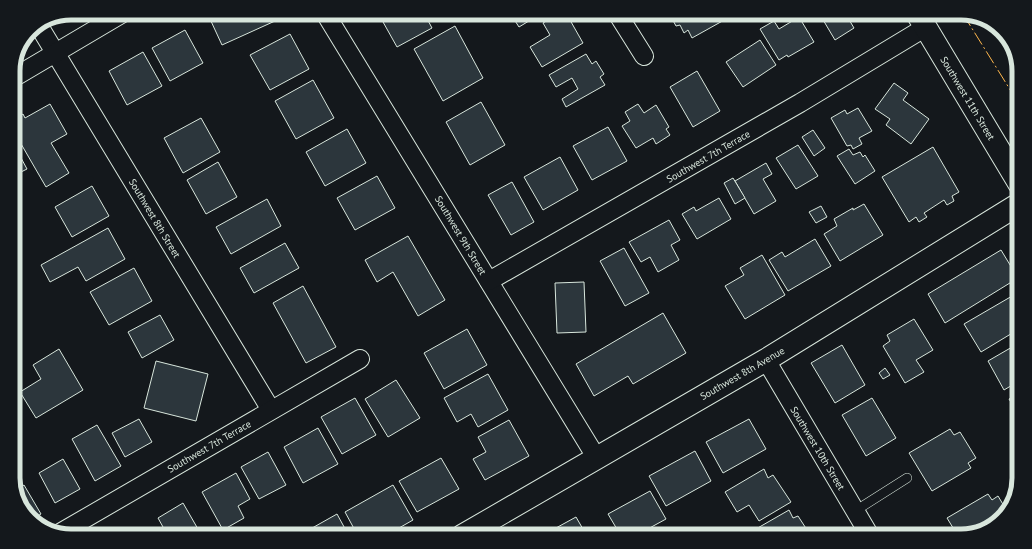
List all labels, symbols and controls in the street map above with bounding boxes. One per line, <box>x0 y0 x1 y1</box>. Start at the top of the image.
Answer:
street label: Southwest 11th Street <box>937 54 998 143</box>
street label: Southwest 7th Terrace <box>664 127 752 186</box>
street label: Southwest 8th Street <box>126 176 184 261</box>
street label: Southwest 9th Street <box>432 193 490 278</box>
street label: Southwest 8th Avenue <box>698 344 787 403</box>
street label: Southwest 10th Street <box>787 404 848 493</box>
street label: Southwest 7th Terrace <box>165 417 253 476</box>

